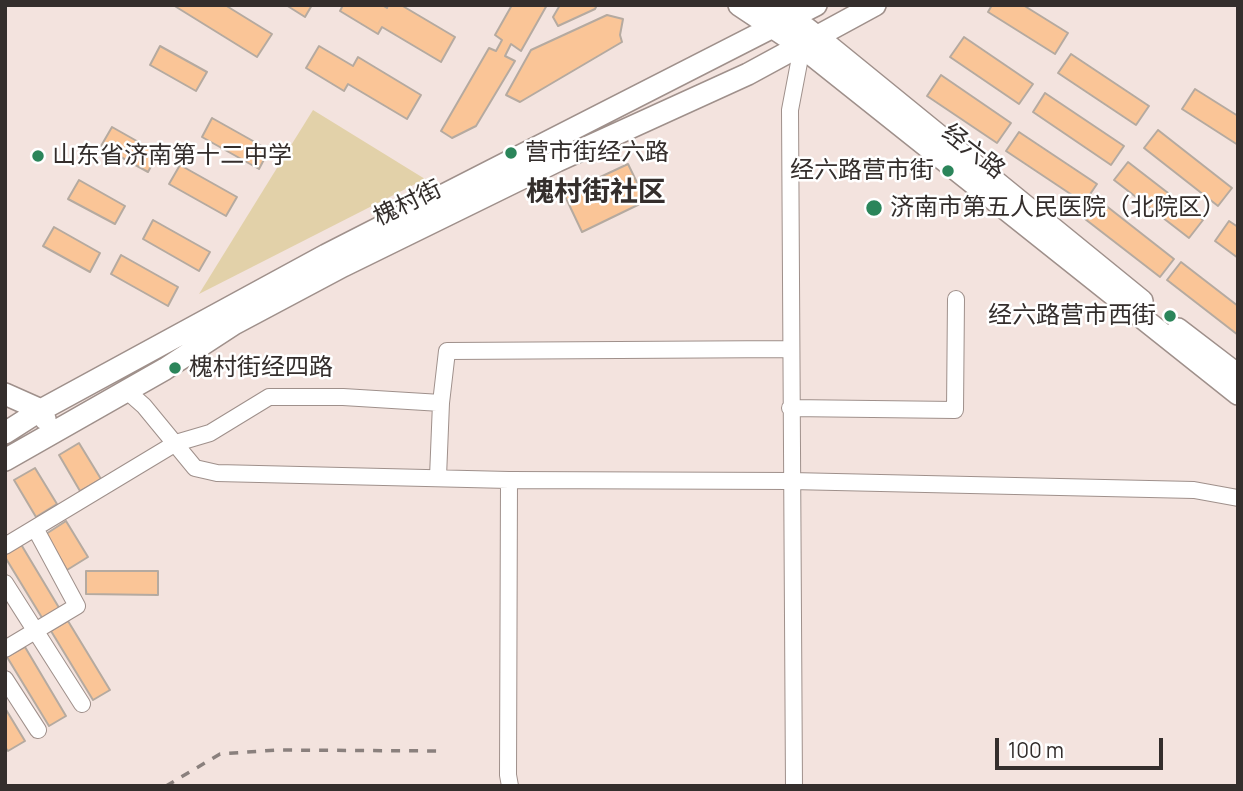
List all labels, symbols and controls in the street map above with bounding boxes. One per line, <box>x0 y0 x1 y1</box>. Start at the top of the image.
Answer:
street label: 经六路 <box>936 118 1010 186</box>
place label: 营市街经六路 <box>525 139 669 167</box>
place label: 山东省济南第十二中学 <box>52 142 292 170</box>
marker: 营市街经六路 <box>503 145 519 161</box>
marker: 山东省济南第十二中学 <box>30 148 46 164</box>
place label: 经六路营市街 <box>790 157 934 185</box>
marker: 经六路营市街 <box>940 163 956 179</box>
street label: 槐村街 <box>369 175 447 233</box>
district label: 槐村街社区 <box>526 176 666 210</box>
place label: 济南市第五人民医院（北院区） <box>890 194 1226 222</box>
marker: 济南市第五人民医院（北院区） <box>864 198 884 218</box>
place label: 经六路营市西街 <box>988 302 1156 330</box>
marker: 经六路营市西街 <box>1162 308 1178 324</box>
place label: 槐村街经四路 <box>189 354 333 382</box>
marker: 槐村街经四路 <box>167 360 183 376</box>
scale bar <box>998 724 1166 768</box>
text: 100 m <box>1008 736 1064 764</box>

